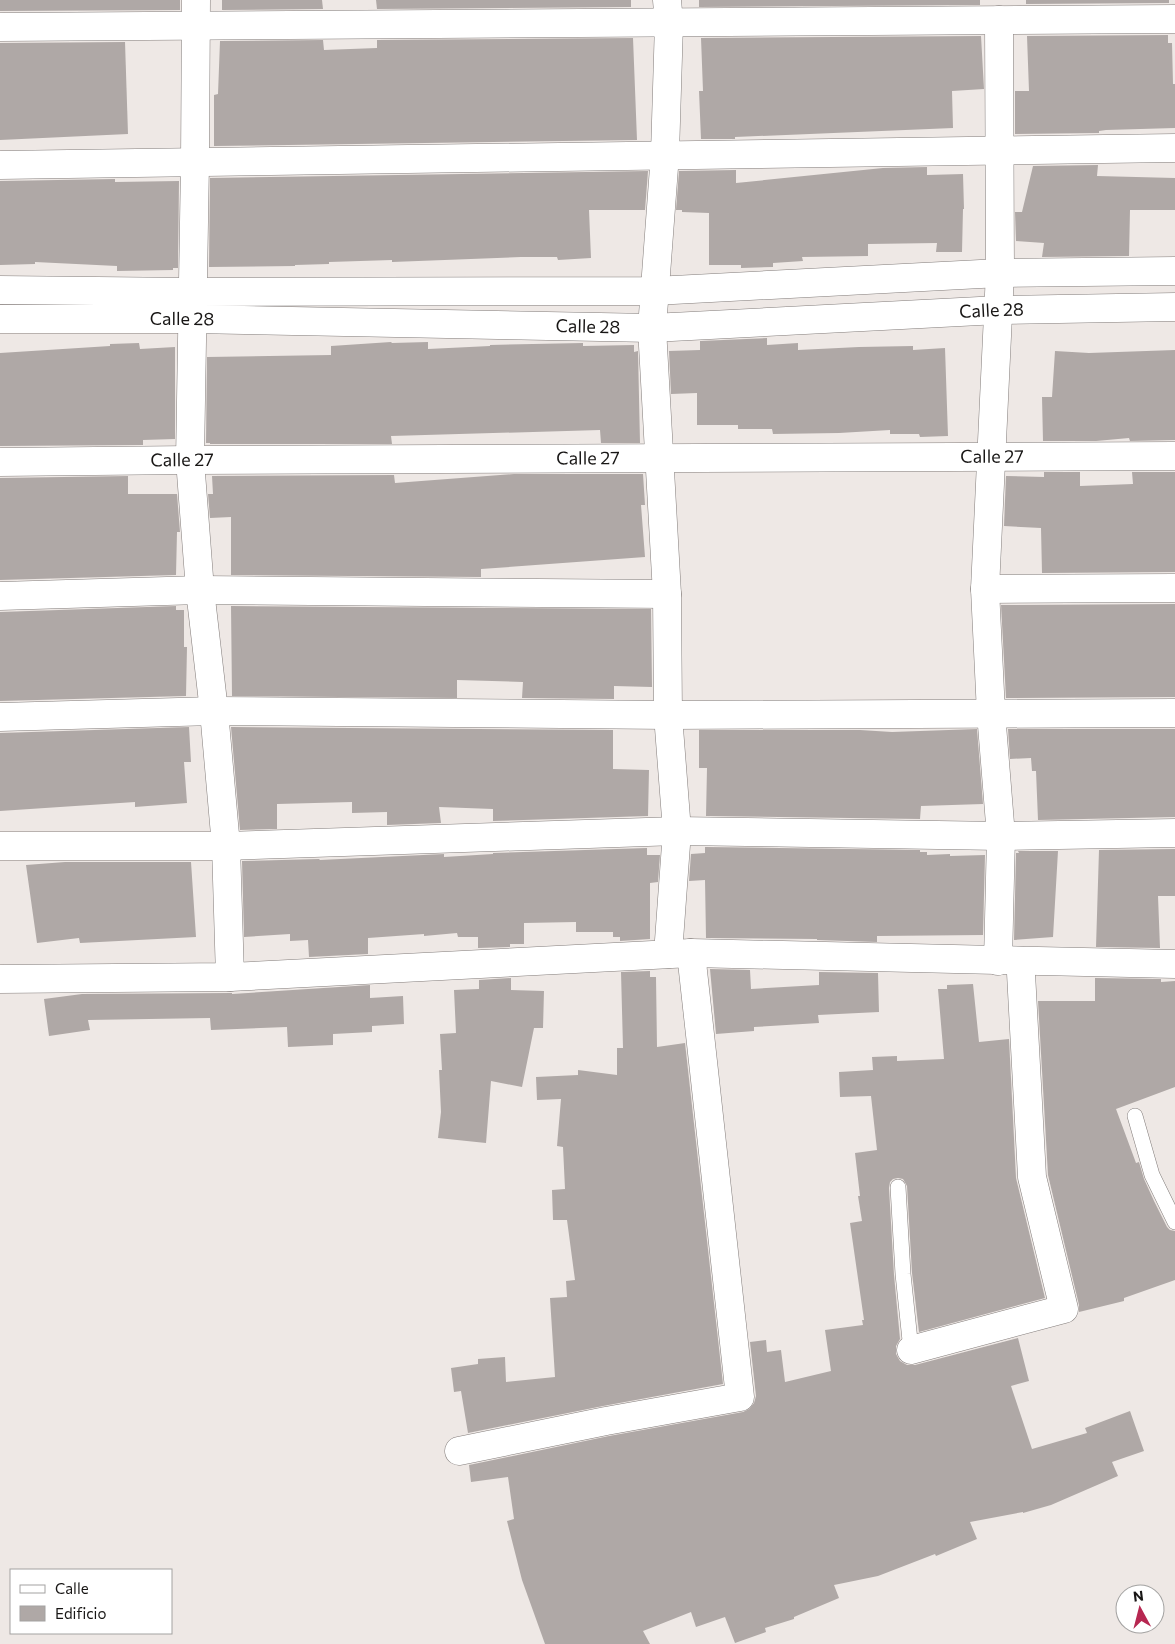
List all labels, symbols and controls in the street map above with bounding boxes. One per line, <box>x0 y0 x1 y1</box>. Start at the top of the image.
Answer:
street label: Calle 28 <box>959 298 1024 322</box>
street label: Calle 28 <box>150 307 215 329</box>
street label: Calle 28 <box>555 314 621 337</box>
street label: Calle 27 <box>960 445 1024 467</box>
street label: Calle 27 <box>556 446 620 469</box>
street label: Calle 27 <box>150 448 214 470</box>
legend <box>10 1569 172 1634</box>
text: Calle <box>55 1579 89 1597</box>
north arrow <box>1115 1584 1165 1634</box>
text: N <box>1132 1587 1145 1605</box>
text: Edificio <box>55 1604 106 1622</box>

